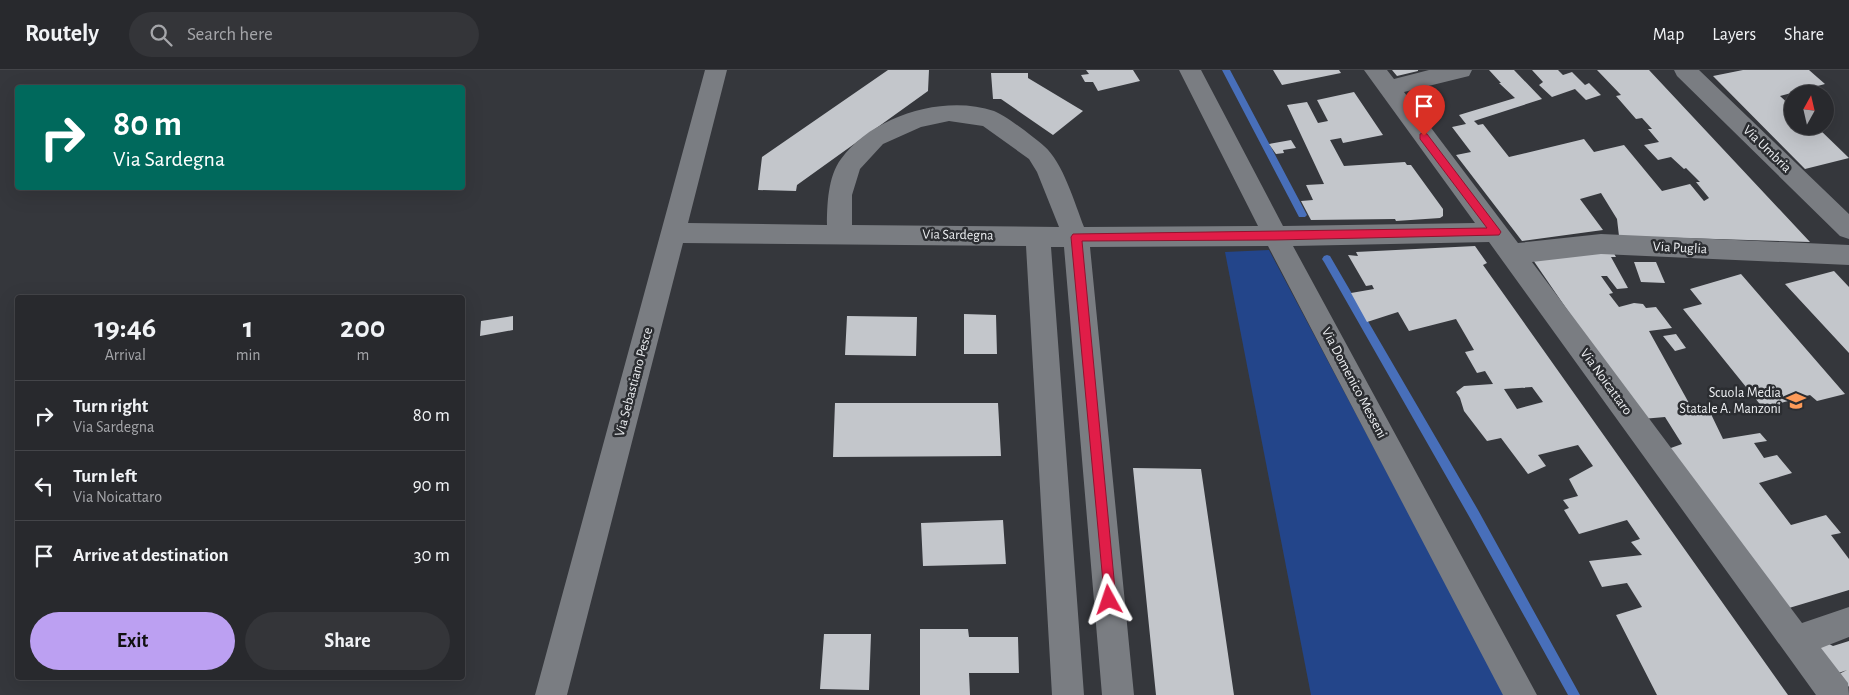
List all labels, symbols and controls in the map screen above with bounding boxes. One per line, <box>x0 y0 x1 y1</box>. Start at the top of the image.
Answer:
search box <box>129 12 479 57</box>
icon: search <box>147 21 175 49</box>
text: Routely <box>25 22 99 46</box>
text: Search here <box>187 25 273 44</box>
text: Map <box>1653 26 1684 44</box>
text: Layers <box>1712 26 1756 44</box>
text: Share <box>1784 26 1824 44</box>
pin <box>1403 85 1445 136</box>
north arrow <box>1784 85 1834 135</box>
map controls <box>1784 85 1834 135</box>
icon: arrive <box>1410 92 1438 120</box>
icon: right <box>30 105 95 170</box>
text: 80 m <box>113 107 182 142</box>
street label: Via Umbria <box>1740 123 1794 176</box>
text: Via Sardegna <box>113 148 225 170</box>
street label: Via Sardegna <box>922 227 994 243</box>
street label: Via Puglia <box>1652 240 1708 256</box>
text: 19:46 <box>94 313 156 343</box>
text: 1 <box>243 313 254 343</box>
text: 200 <box>340 313 385 343</box>
street label: Via Domenico Messeni <box>1319 325 1389 441</box>
street label: Via Sebastiano Pesce <box>613 326 655 438</box>
street label: Via Noicattaro <box>1577 346 1635 418</box>
text: Arrival <box>105 347 146 363</box>
text: min <box>236 347 261 363</box>
text: m <box>356 347 369 363</box>
place label: Scuola Media Statale A. Manzoni <box>1679 386 1782 416</box>
school or university icon: Scuola Media Statale A. Manzoni <box>1785 390 1807 412</box>
text: Turn right <box>73 397 148 416</box>
icon: right <box>30 402 58 430</box>
text: 80 m <box>413 406 450 425</box>
text: Via Sardegna <box>73 419 155 435</box>
text: Turn left <box>73 467 137 486</box>
icon: left <box>30 472 58 500</box>
text: 90 m <box>413 476 450 495</box>
text: Via Noicattaro <box>73 489 162 505</box>
icon: arrive <box>30 542 58 570</box>
text: Arrive at destination <box>73 546 229 565</box>
text: 30 m <box>414 546 450 565</box>
position arrow <box>1082 573 1134 625</box>
button: Exit <box>30 612 235 670</box>
button: Share <box>245 612 450 670</box>

